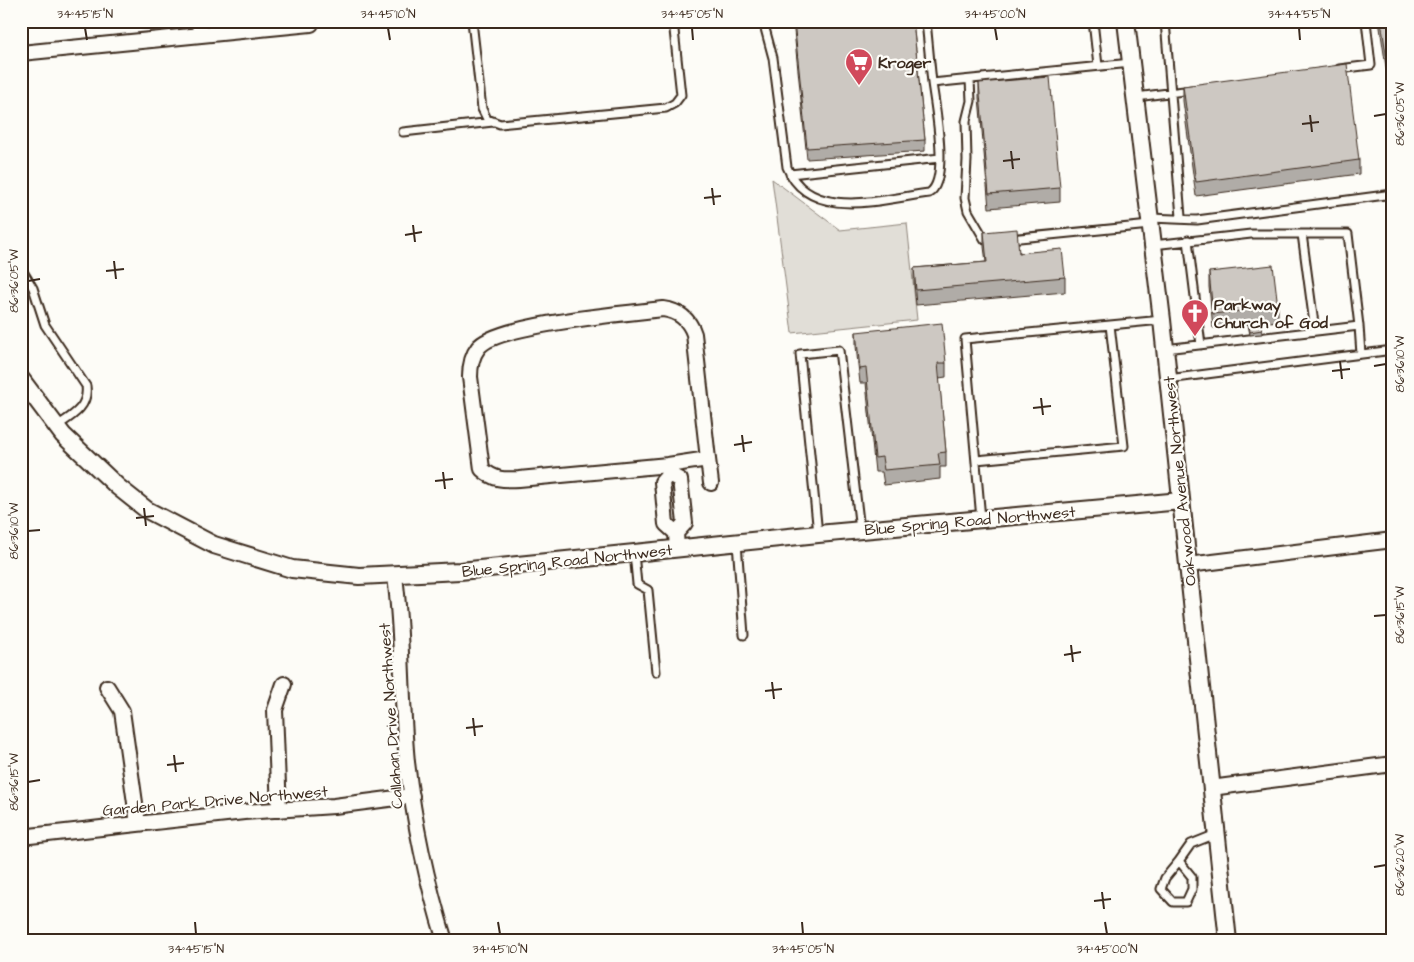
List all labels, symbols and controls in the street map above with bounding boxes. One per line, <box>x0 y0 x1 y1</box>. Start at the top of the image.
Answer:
text: 34°45'15"N <box>57 6 113 23</box>
text: 34°45'10"N <box>361 6 416 23</box>
text: 34°45'05"N <box>661 6 723 23</box>
text: 34°45'00"N <box>964 6 1026 23</box>
text: 34°44'55"N <box>1268 6 1331 23</box>
supermarket icon: Kroger <box>844 47 874 86</box>
place label: Kroger <box>878 52 931 76</box>
text: 86°36'05"W <box>1392 81 1409 146</box>
text: 86°36'05"W <box>6 248 23 313</box>
place label: Parkway Church of God <box>1214 294 1329 334</box>
church icon: Parkway Church of God <box>1180 298 1210 337</box>
text: 86°36'10"W <box>1392 335 1409 392</box>
street label: Oakwood Avenue Northwest <box>1158 374 1202 587</box>
street label: Blue Spring Road Northwest <box>864 501 1077 542</box>
text: 86°36'10"W <box>6 502 23 559</box>
street label: Blue Spring Road Northwest <box>461 539 674 584</box>
text: 86°36'15"W <box>1392 585 1409 644</box>
street label: Callahan Drive Northwest <box>373 622 408 810</box>
text: 86°36'15"W <box>6 752 23 811</box>
street label: Garden Park Drive Northwest <box>102 780 329 822</box>
text: 86°36'20"W <box>1392 833 1409 896</box>
text: 34°45'15"N <box>168 941 224 958</box>
text: 34°45'10"N <box>473 941 528 958</box>
text: 34°45'05"N <box>772 941 834 958</box>
text: 34°45'00"N <box>1076 941 1138 958</box>

